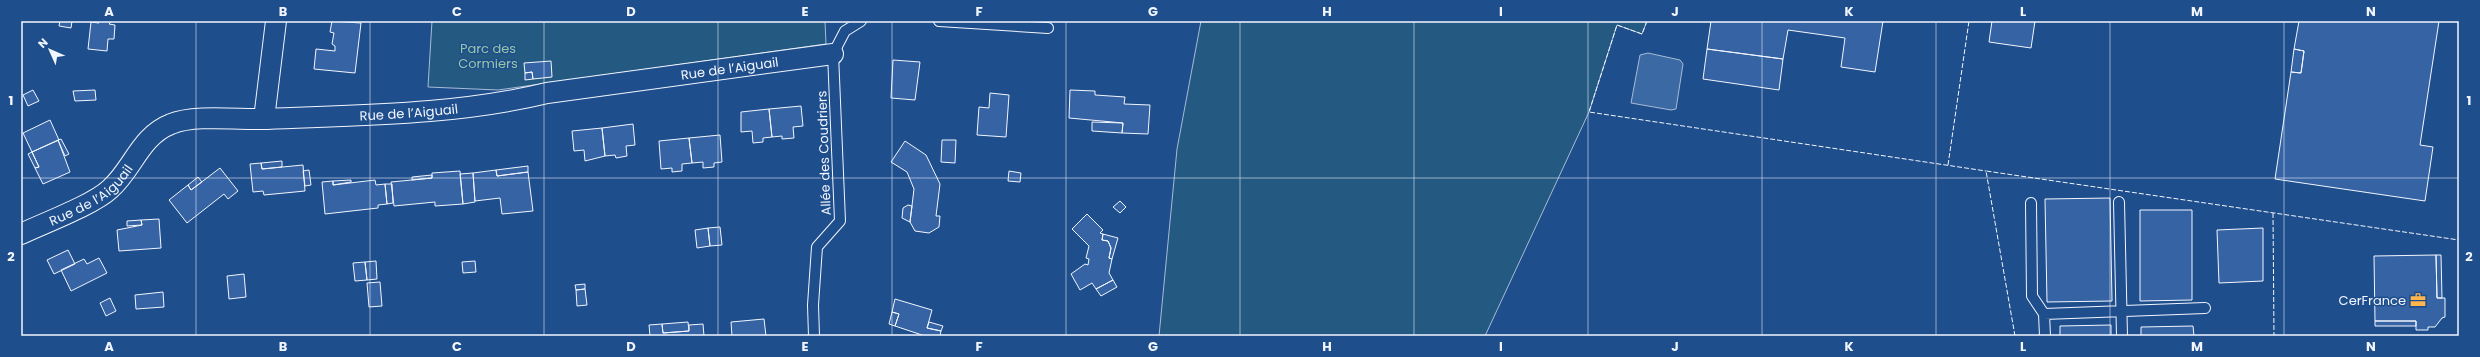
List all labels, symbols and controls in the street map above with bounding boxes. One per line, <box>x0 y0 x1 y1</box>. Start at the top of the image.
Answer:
text: A <box>104 2 114 21</box>
text: B <box>279 2 288 21</box>
text: C <box>452 2 462 21</box>
text: D <box>626 2 636 21</box>
text: E <box>801 2 809 21</box>
text: F <box>975 2 983 21</box>
text: G <box>1148 2 1158 21</box>
text: H <box>1322 2 1332 21</box>
text: I <box>1499 2 1503 21</box>
text: J <box>1671 2 1679 21</box>
text: K <box>1844 2 1854 21</box>
text: L <box>2020 2 2026 21</box>
text: M <box>2191 2 2203 21</box>
text: N <box>2366 2 2376 21</box>
north arrow <box>30 30 70 70</box>
text: N <box>34 34 52 52</box>
park label: Parc des Cormiers <box>458 39 518 73</box>
street label: Rue de l’Aiguail <box>679 52 780 84</box>
street label: Allée des Coudriers <box>812 90 836 216</box>
text: 1 <box>9 91 13 110</box>
text: 1 <box>2467 91 2471 110</box>
street label: Rue de l’Aiguail <box>359 99 459 125</box>
street label: Rue de l’Aiguail <box>46 160 137 230</box>
text: 2 <box>7 247 15 266</box>
text: 2 <box>2465 247 2473 266</box>
place label: CerFrance <box>2339 291 2406 310</box>
office icon: CerFrance <box>2409 291 2427 309</box>
text: A <box>104 337 114 356</box>
text: B <box>279 337 288 356</box>
text: C <box>452 337 462 356</box>
text: D <box>626 337 636 356</box>
text: E <box>801 337 809 356</box>
text: F <box>975 337 983 356</box>
text: G <box>1148 337 1158 356</box>
text: H <box>1322 337 1332 356</box>
text: I <box>1499 337 1503 356</box>
text: J <box>1671 337 1679 356</box>
text: K <box>1844 337 1854 356</box>
text: L <box>2020 337 2026 356</box>
text: M <box>2191 337 2203 356</box>
text: N <box>2366 337 2376 356</box>

